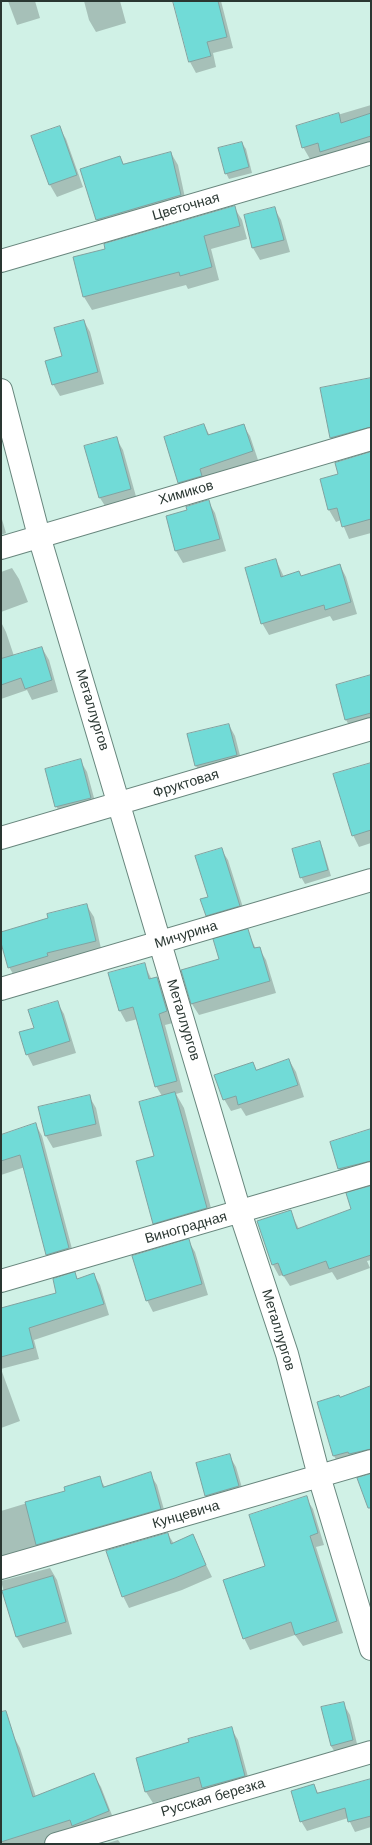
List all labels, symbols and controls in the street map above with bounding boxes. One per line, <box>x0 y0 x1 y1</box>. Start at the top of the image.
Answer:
street label: Цветочная <box>150 189 222 225</box>
street label: Химиков <box>157 477 215 509</box>
street label: Металлургов <box>72 667 112 753</box>
street label: Фруктовая <box>151 766 221 802</box>
street label: Мичурина <box>153 918 219 952</box>
street label: Металлургов <box>163 977 203 1063</box>
street label: Виноградная <box>143 1208 229 1248</box>
street label: Металлургов <box>258 1287 298 1373</box>
street label: Кунцевича <box>151 1497 221 1533</box>
street label: Русская березка <box>159 1775 267 1821</box>

